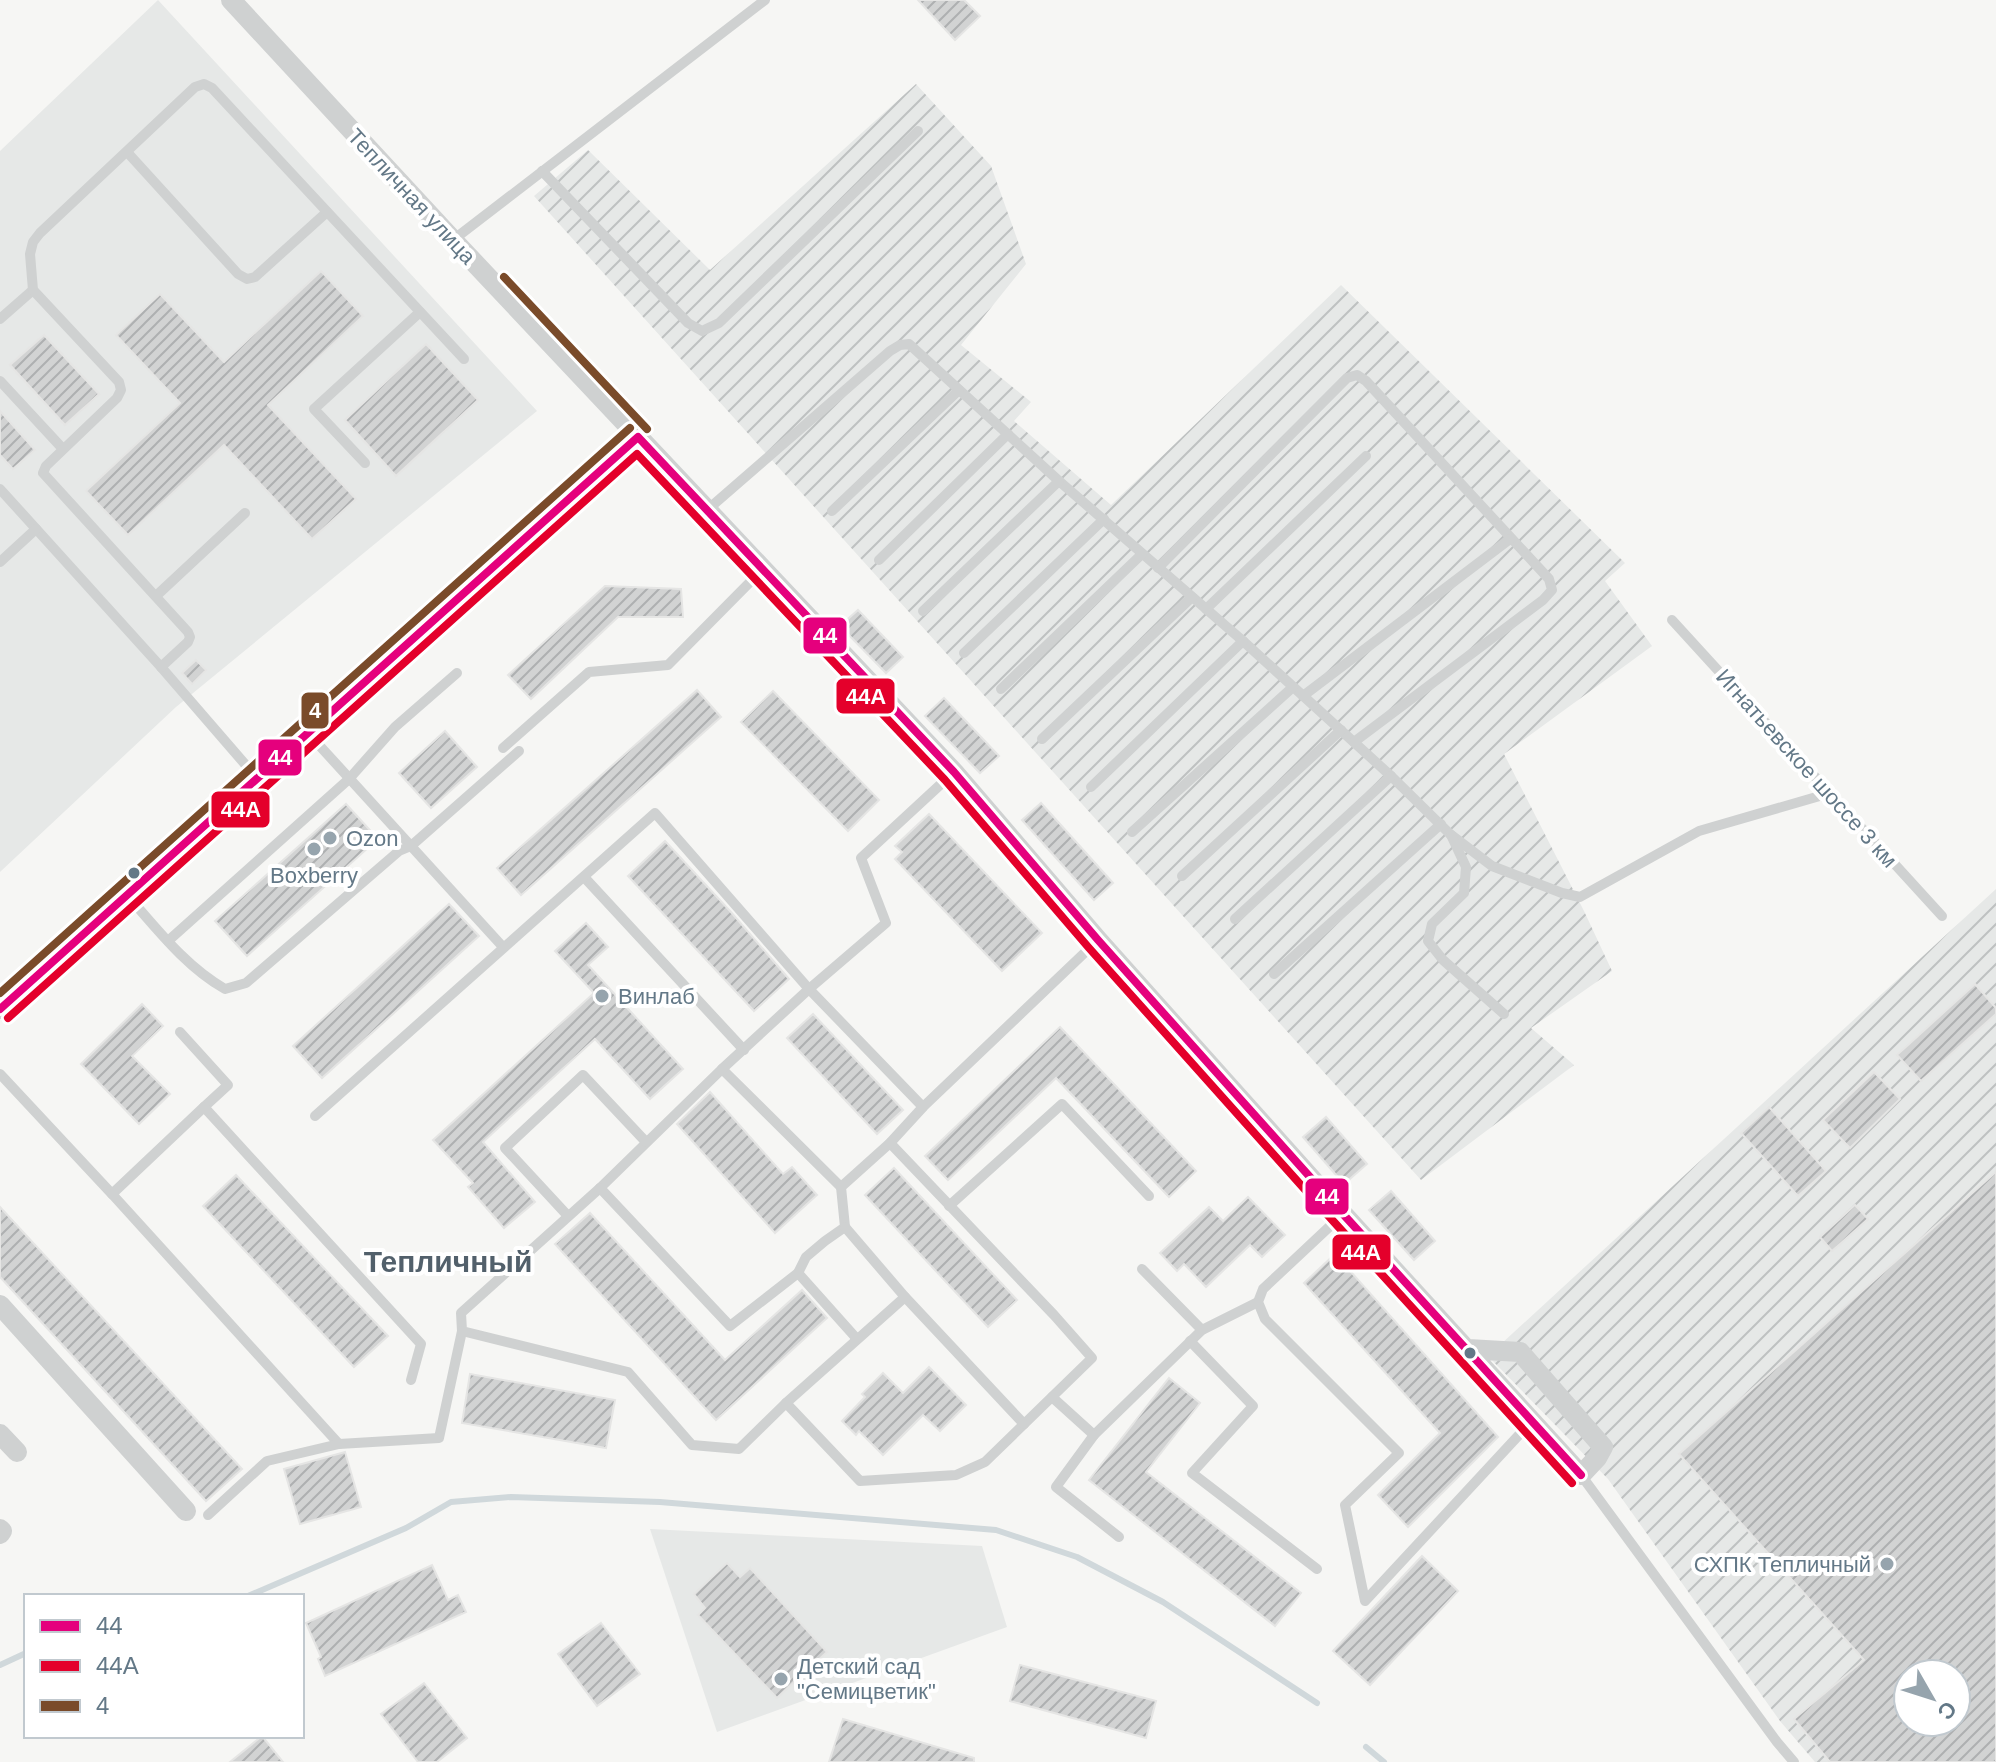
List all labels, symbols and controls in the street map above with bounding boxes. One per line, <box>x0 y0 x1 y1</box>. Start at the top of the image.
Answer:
street label: Тепличная улица <box>343 124 481 270</box>
line badge: 44 <box>802 616 848 655</box>
text: 44 <box>813 623 838 648</box>
street label: Игнатьевское шоссе 3 км <box>1711 664 1902 872</box>
line badge: 44А <box>835 677 896 715</box>
text: 44А <box>846 684 886 709</box>
line badge: 4 <box>300 691 330 730</box>
text: 4 <box>309 698 322 723</box>
line badge: 44 <box>257 738 303 777</box>
text: 44 <box>268 745 293 770</box>
line badge: 44А <box>210 790 271 829</box>
text: 44А <box>221 797 261 822</box>
place label: Ozon <box>346 826 399 851</box>
marker: Ozon <box>321 829 339 847</box>
marker: Boxberry <box>305 840 323 858</box>
place label: Boxberry <box>270 863 358 888</box>
unlabelled marker <box>126 865 142 881</box>
place label: Винлаб <box>618 984 695 1009</box>
marker: Винлаб <box>593 987 611 1005</box>
line badge: 44 <box>1304 1177 1350 1216</box>
text: 44 <box>1315 1184 1340 1209</box>
line badge: 44А <box>1331 1233 1392 1271</box>
text: 44А <box>1341 1240 1381 1265</box>
district label: Тепличный <box>364 1245 532 1278</box>
unlabelled marker <box>1462 1345 1478 1361</box>
place label: СХПК Тепличный <box>1694 1552 1871 1577</box>
marker: СХПК Тепличный <box>1878 1555 1896 1573</box>
legend <box>24 1594 304 1738</box>
text: 44 <box>96 1612 123 1639</box>
text: 44А <box>96 1652 139 1679</box>
place label: Детский сад "Семицветик" <box>797 1654 936 1704</box>
north arrow <box>1892 1658 1972 1738</box>
marker: Детский сад "Семицветик" <box>772 1670 790 1688</box>
text: 4 <box>96 1692 109 1719</box>
text: С <box>1932 1696 1962 1724</box>

